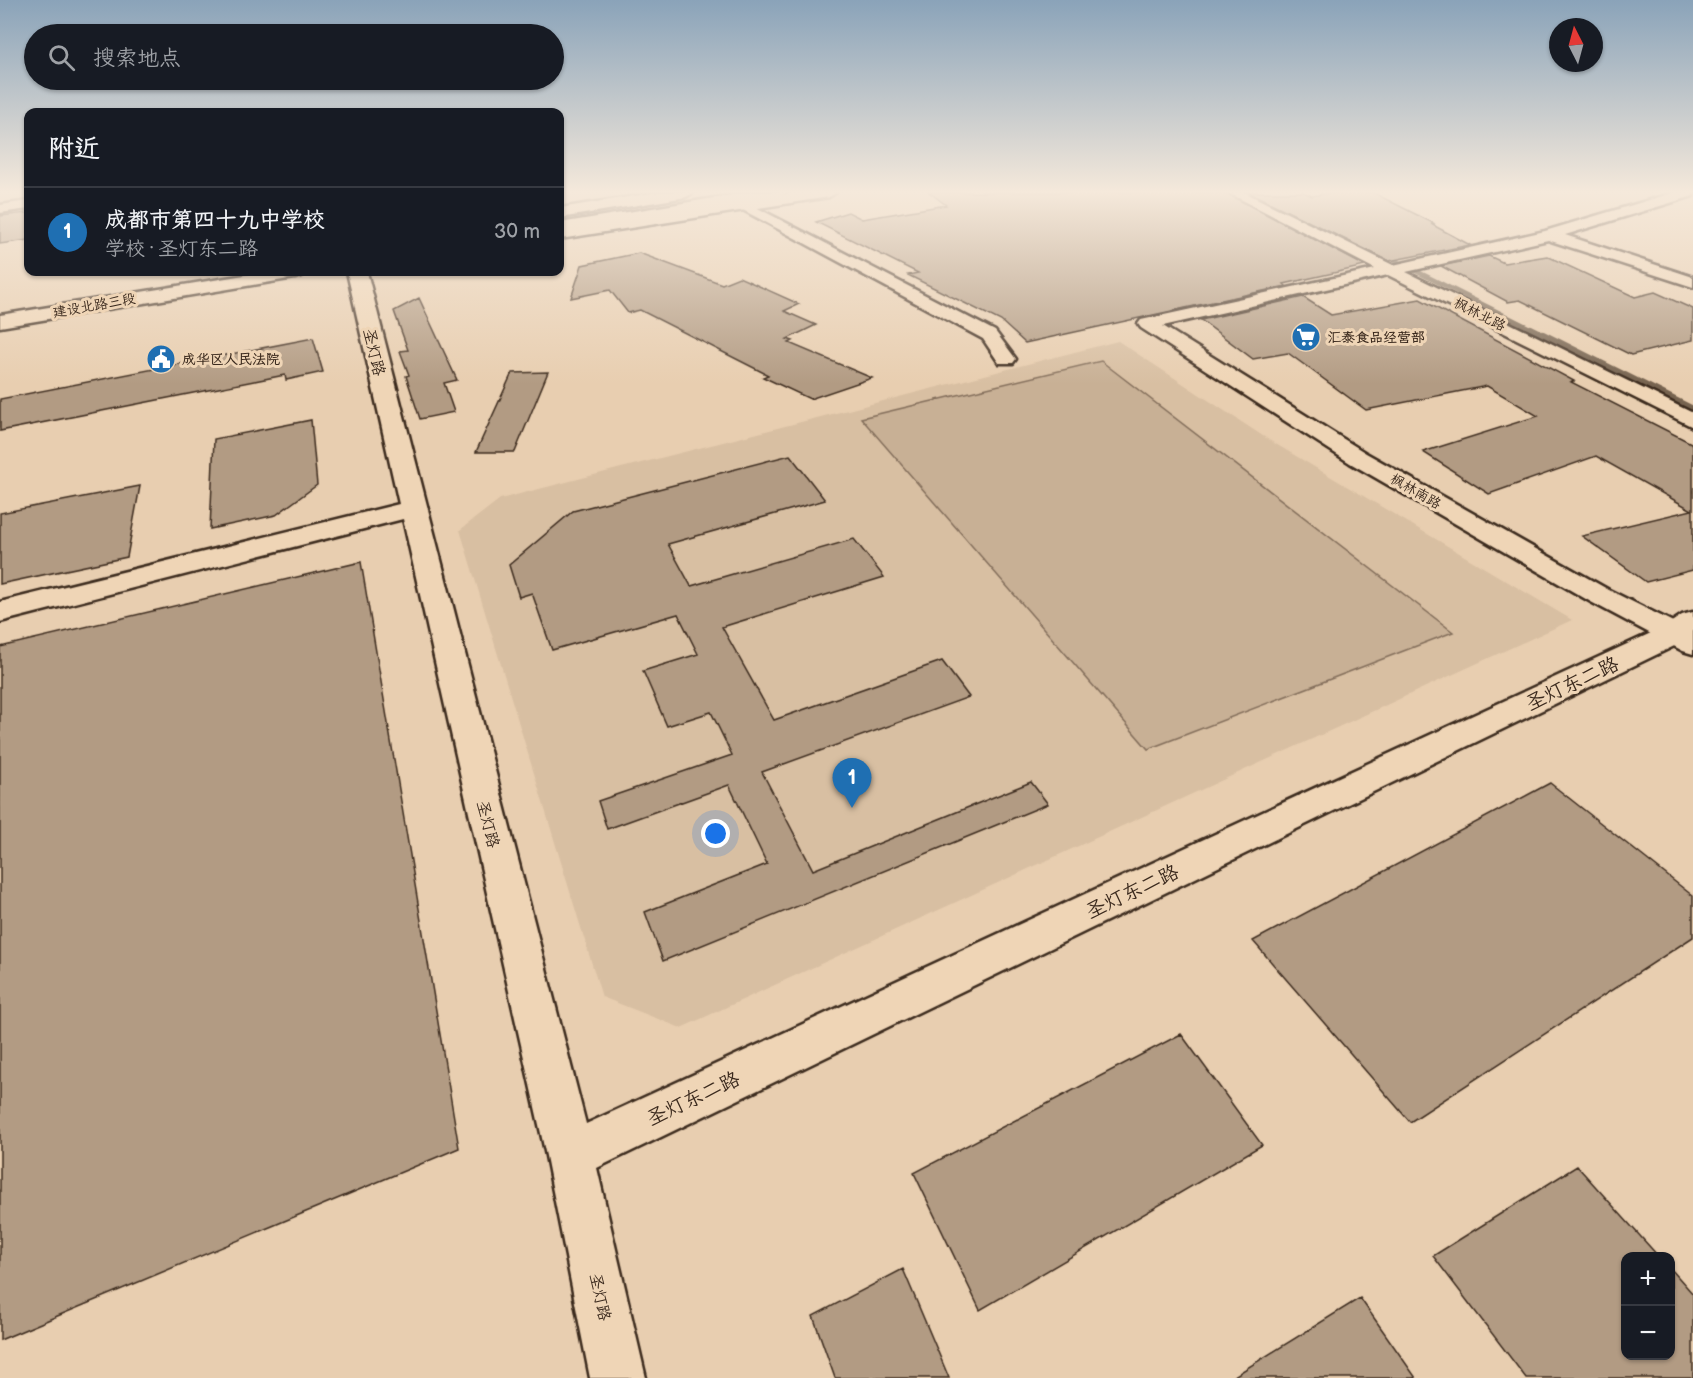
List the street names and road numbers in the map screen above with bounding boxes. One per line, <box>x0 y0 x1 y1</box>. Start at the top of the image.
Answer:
street label: 建设北路三段 <box>51 290 137 321</box>
street label: 枫林北路 <box>1451 294 1509 335</box>
street label: 圣灯路 <box>359 327 388 378</box>
street label: 枫林南路 <box>1387 470 1444 513</box>
street label: 圣灯东二路 <box>1522 651 1624 716</box>
street label: 圣灯路 <box>473 799 503 850</box>
street label: 圣灯东二路 <box>1082 859 1184 924</box>
street label: 圣灯东二路 <box>643 1066 745 1131</box>
street label: 圣灯路 <box>585 1272 614 1323</box>

